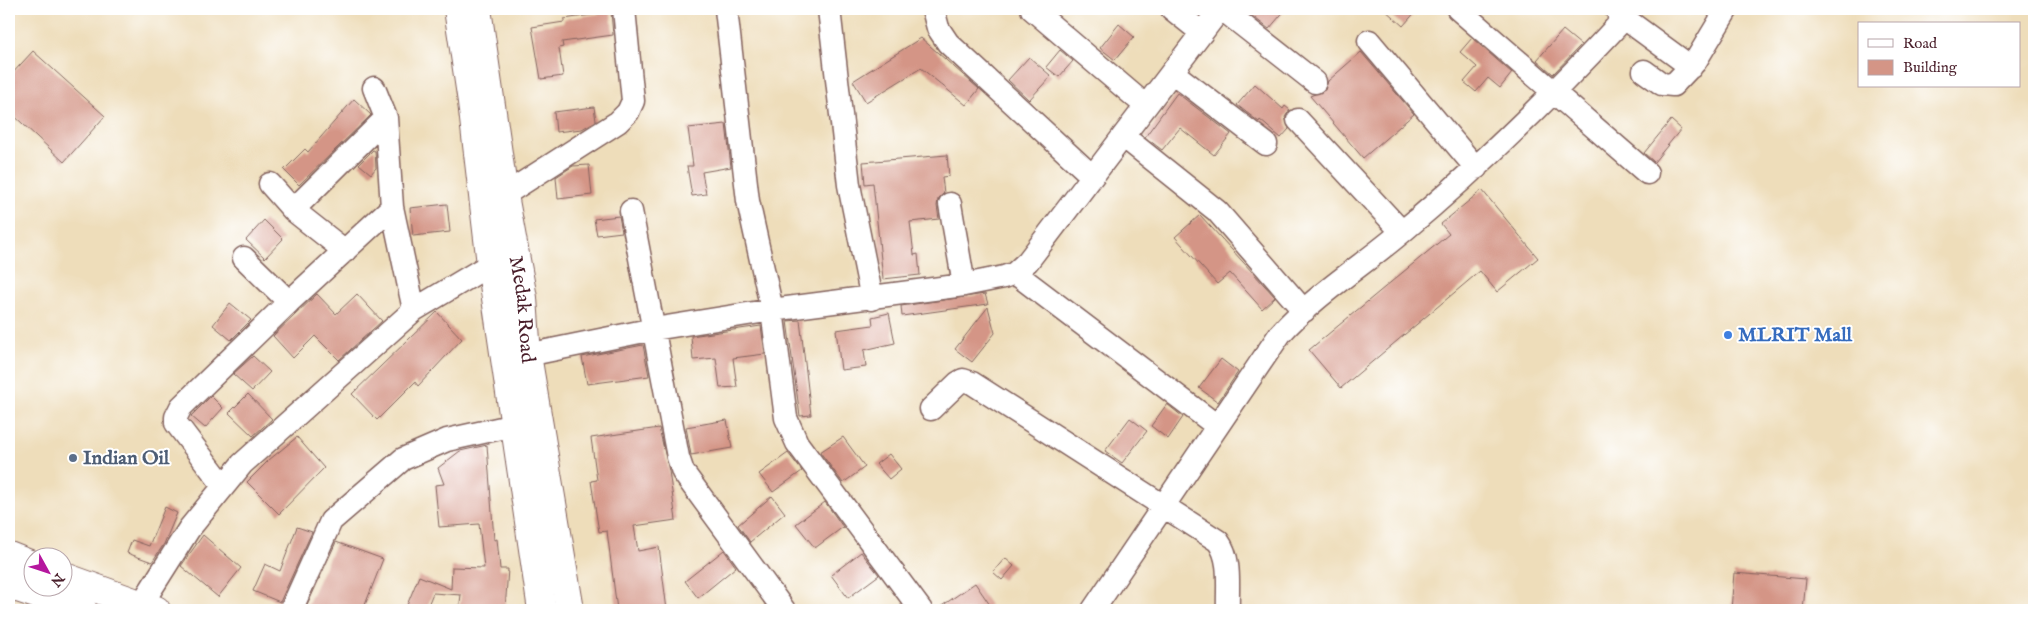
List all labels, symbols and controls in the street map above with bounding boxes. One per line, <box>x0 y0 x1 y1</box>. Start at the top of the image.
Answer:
legend <box>1858 22 2020 88</box>
text: Road <box>1903 34 1938 53</box>
text: Building <box>1903 58 1958 77</box>
street label: Medak Road <box>503 254 541 365</box>
place label: MLRIT Mall <box>1738 323 1853 348</box>
marker: MLRIT Mall <box>1722 329 1734 341</box>
place label: Indian Oil <box>83 446 170 471</box>
marker: Indian Oil <box>67 452 79 464</box>
north arrow <box>22 546 72 596</box>
text: N <box>46 569 69 590</box>

